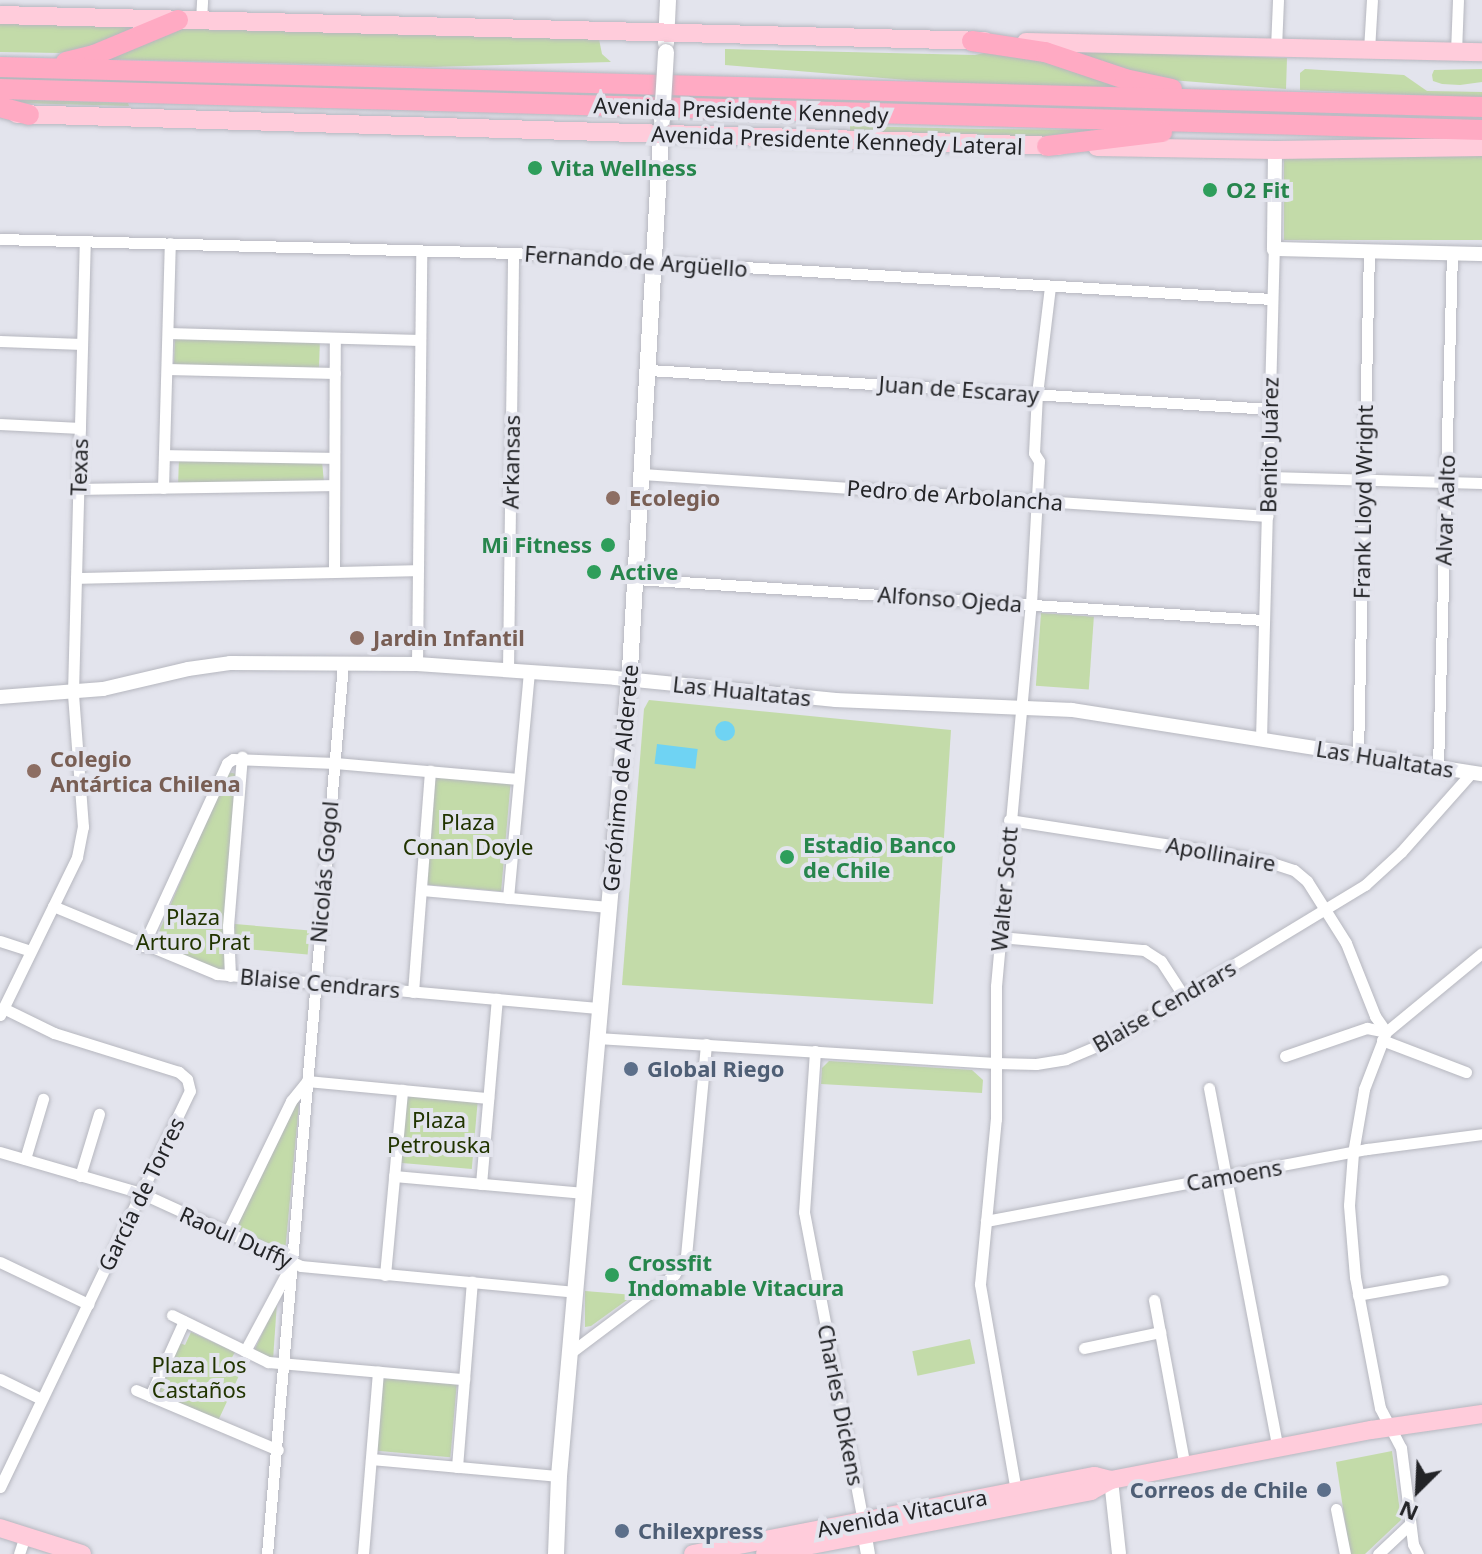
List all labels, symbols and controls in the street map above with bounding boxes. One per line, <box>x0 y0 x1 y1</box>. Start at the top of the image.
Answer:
street label: Avenida Presidente Kennedy <box>593 92 889 128</box>
street label: Avenida Presidente Kennedy Lateral <box>651 120 1023 160</box>
place label: Vita Wellness <box>551 155 697 181</box>
marker: Vita Wellness <box>526 159 544 177</box>
place label: O2 Fit <box>1226 177 1290 203</box>
marker: O2 Fit <box>1201 181 1219 199</box>
street label: Fernando de Argüello <box>523 240 749 282</box>
street label: Juan de Escaray <box>878 370 1040 408</box>
street label: Benito Juárez <box>1255 377 1283 513</box>
street label: Frank Lloyd Wright <box>1348 405 1378 599</box>
street label: Arkansas <box>497 415 525 509</box>
street label: Texas <box>65 438 93 496</box>
street label: Alvar Aalto <box>1430 454 1460 566</box>
street label: Pedro de Arbolancha <box>846 474 1064 516</box>
place label: Ecolegio <box>629 485 720 511</box>
marker: Ecolegio <box>604 489 622 507</box>
place label: Mi Fitness <box>481 532 592 558</box>
marker: Mi Fitness <box>599 536 617 554</box>
place label: Active <box>610 559 678 585</box>
marker: Active <box>585 563 603 581</box>
street label: Alfonso Ojeda <box>877 581 1023 617</box>
place label: Jardin Infantil <box>373 625 525 651</box>
marker: Jardin Infantil <box>348 629 366 647</box>
street label: Gerónimo de Alderete <box>597 663 643 893</box>
street label: Las Hualtatas <box>671 671 813 711</box>
street label: Las Hualtatas <box>1314 735 1456 783</box>
place label: Colegio Antártica Chilena <box>50 745 241 796</box>
marker: Colegio Antártica Chilena <box>25 762 43 780</box>
street label: Nicolás Gogol <box>305 800 343 944</box>
park label: Plaza Conan Doyle <box>403 808 533 860</box>
street label: Walter Scott <box>985 826 1023 952</box>
place label: Estadio Banco de Chile <box>803 831 956 882</box>
street label: Apollinaire <box>1164 831 1278 877</box>
marker: Estadio Banco de Chile <box>778 848 796 866</box>
park label: Plaza Arturo Prat <box>136 903 250 954</box>
street label: Blaise Cendrars <box>1088 954 1240 1058</box>
street label: Blaise Cendrars <box>239 963 401 1003</box>
place label: Global Riego <box>647 1056 784 1082</box>
marker: Global Riego <box>622 1060 640 1078</box>
park label: Plaza Petrouska <box>387 1106 491 1158</box>
street label: García de Torres <box>92 1113 190 1275</box>
street label: Camoens <box>1184 1154 1284 1196</box>
street label: Raoul Duffy <box>176 1200 296 1274</box>
place label: Crossfit Indomable Vitacura <box>628 1249 844 1300</box>
marker: Crossfit Indomable Vitacura <box>603 1266 621 1284</box>
street label: Charles Dickens <box>812 1322 870 1488</box>
park label: Plaza Los Castaños <box>151 1351 247 1402</box>
north arrow <box>1378 1450 1458 1530</box>
place label: Correos de Chile <box>1130 1477 1308 1503</box>
marker: Correos de Chile <box>1315 1481 1333 1499</box>
street label: Avenida Vitacura <box>815 1484 989 1542</box>
text: N <box>1394 1495 1423 1529</box>
place label: Chilexpress <box>638 1518 763 1544</box>
marker: Chilexpress <box>613 1522 631 1540</box>

